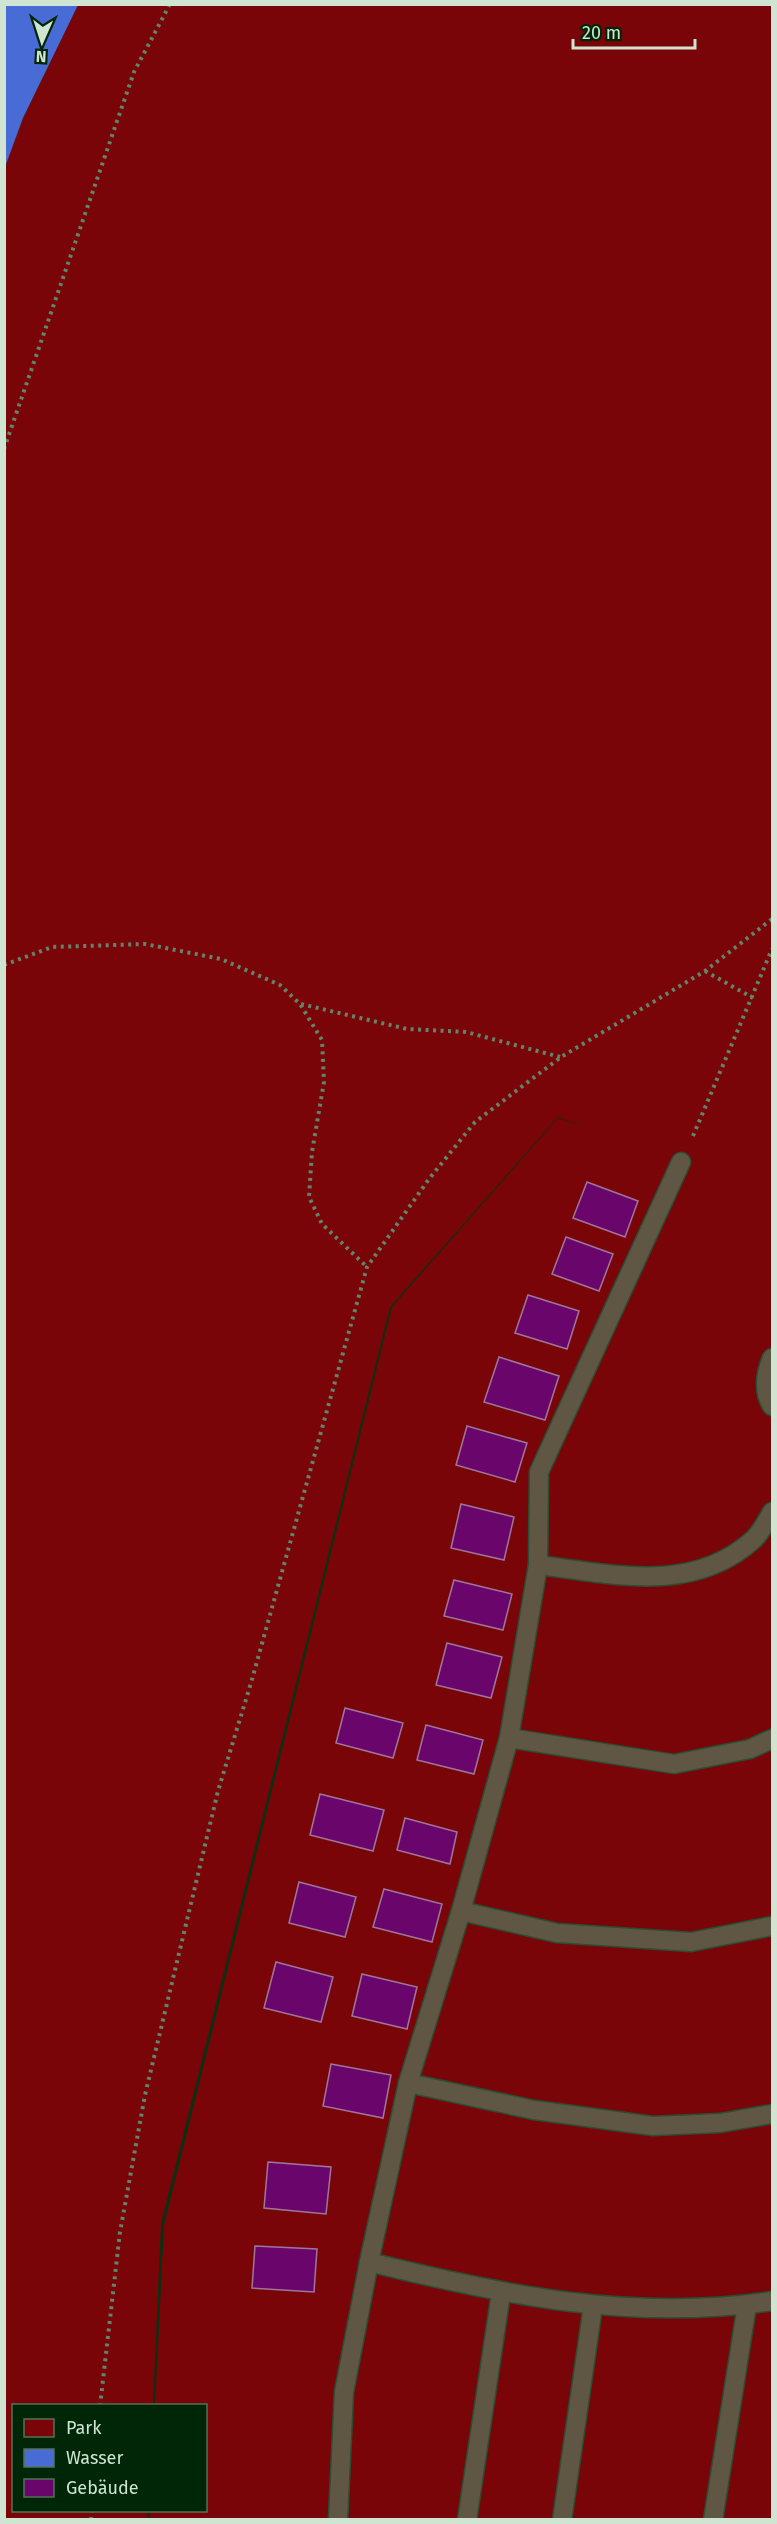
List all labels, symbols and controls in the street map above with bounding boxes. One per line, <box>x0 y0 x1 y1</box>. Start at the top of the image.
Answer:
north arrow <box>12 12 72 72</box>
scale bar <box>573 12 694 50</box>
text: 20 m <box>582 22 621 44</box>
text: N <box>35 47 47 66</box>
legend <box>12 2404 207 2512</box>
text: Park <box>66 2417 102 2439</box>
text: Wasser <box>66 2447 123 2469</box>
text: Gebäude <box>66 2477 139 2499</box>

